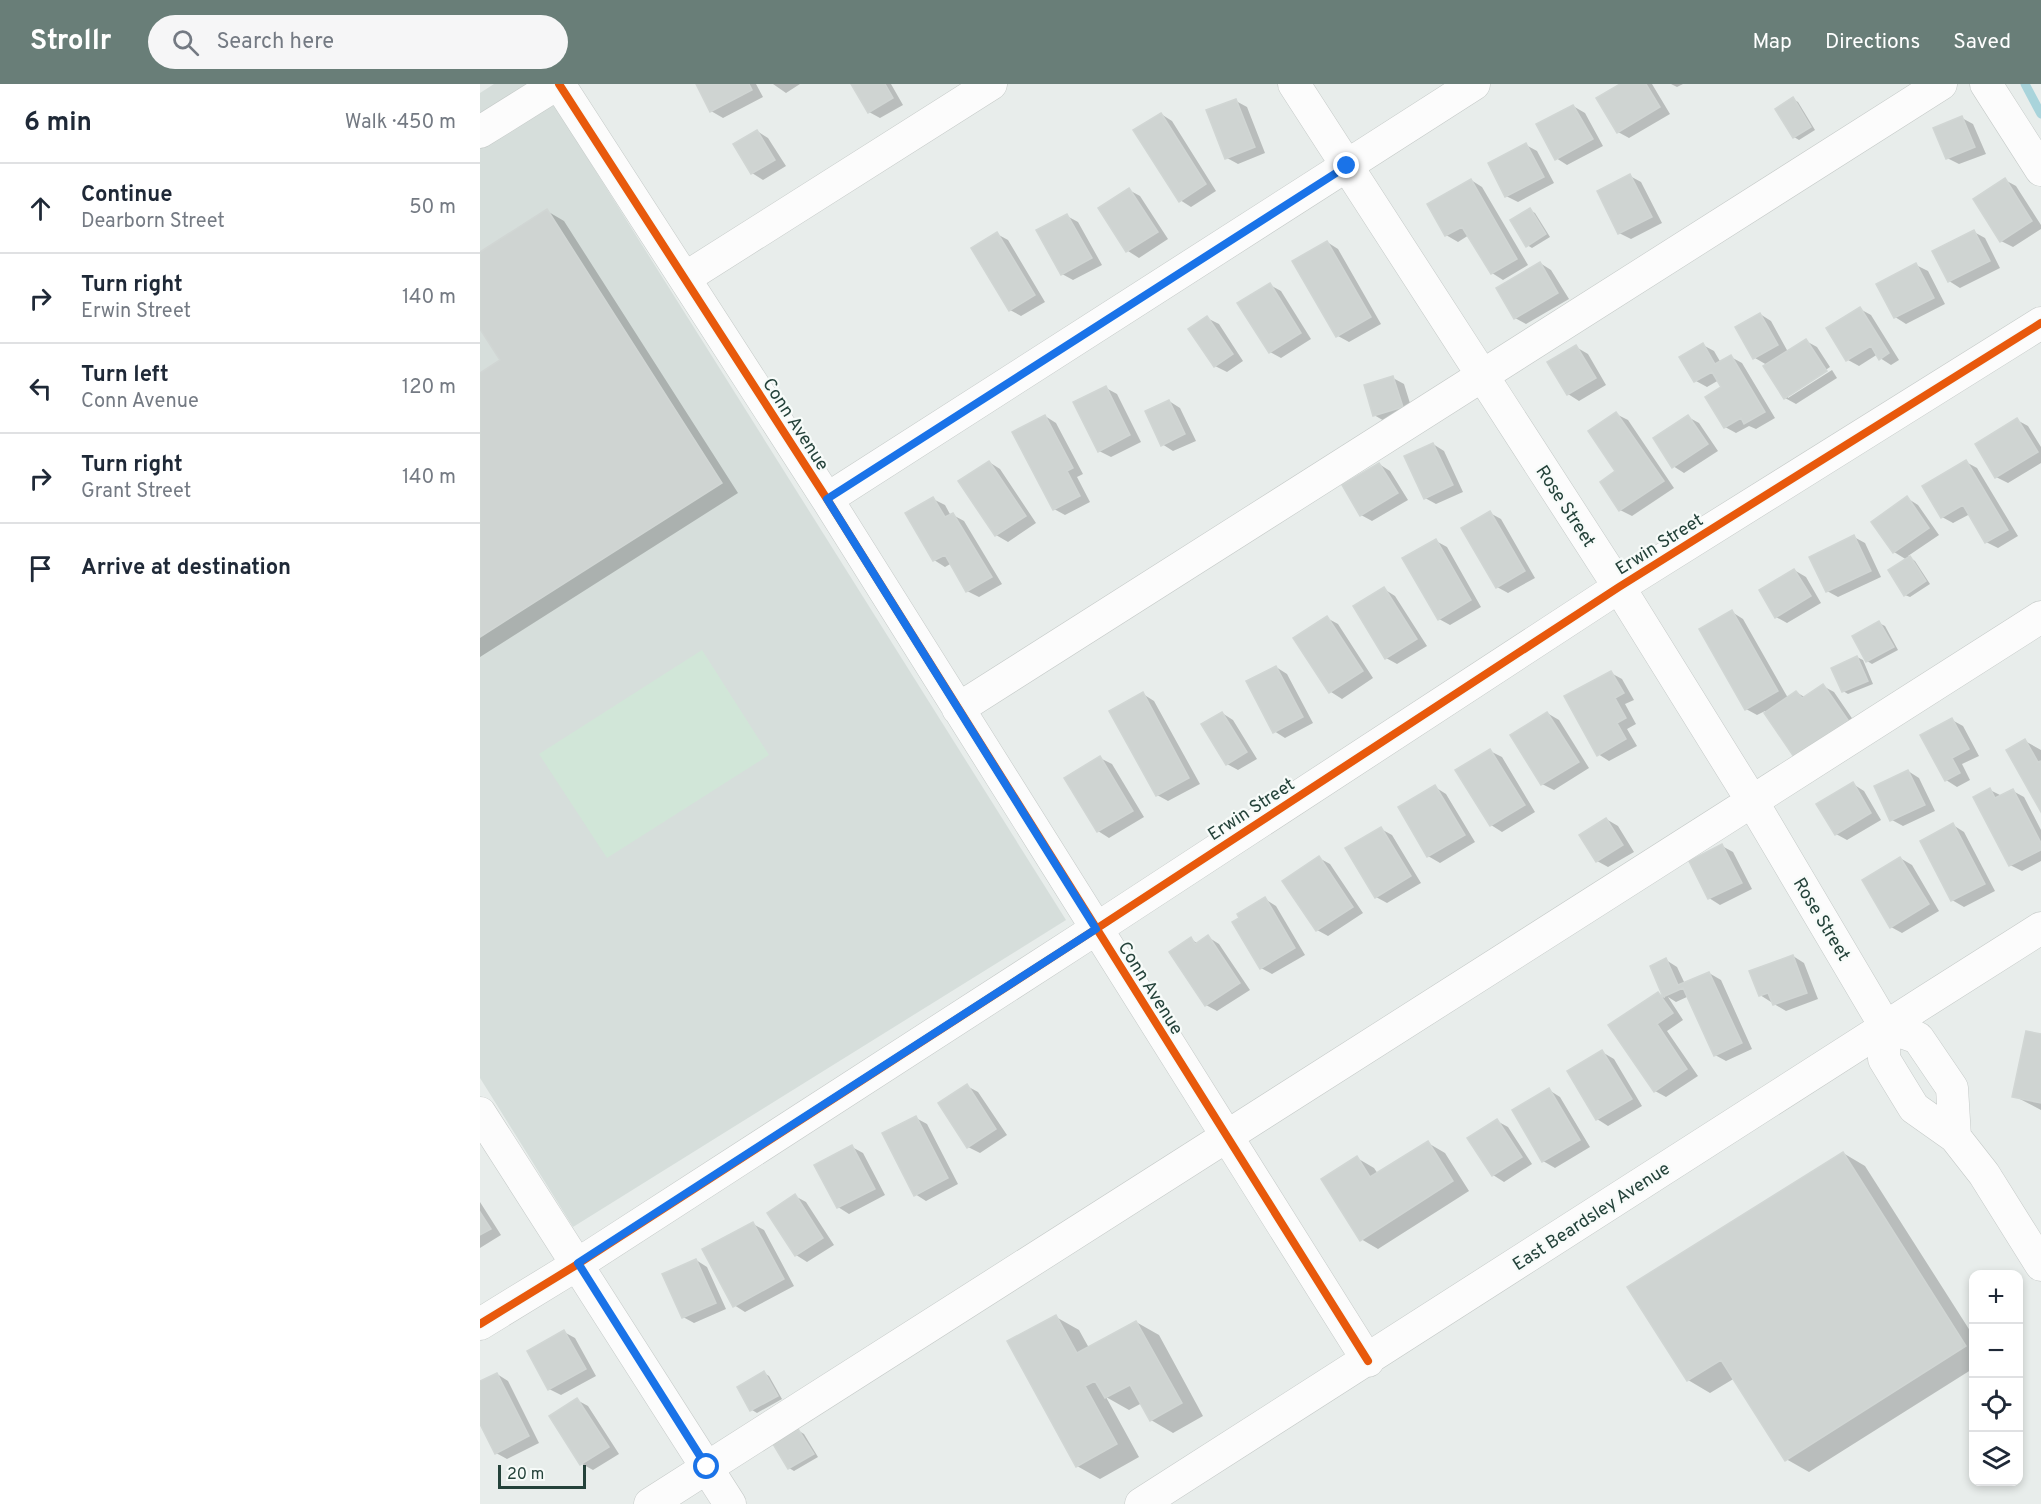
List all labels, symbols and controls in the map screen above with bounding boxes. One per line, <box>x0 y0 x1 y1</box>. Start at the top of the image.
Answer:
search box <box>148 15 568 69</box>
text: Strollr <box>30 24 112 60</box>
icon: search <box>169 26 202 59</box>
text: Search here <box>217 29 334 56</box>
text: Map <box>1752 29 1792 56</box>
text: Directions <box>1825 29 1920 56</box>
text: Saved <box>1953 29 2011 56</box>
text: 6 min <box>24 107 92 140</box>
text: Walk · 450 m <box>345 110 456 136</box>
route end <box>1333 152 1359 178</box>
text: Continue <box>81 182 172 209</box>
icon: ahead <box>24 192 57 225</box>
text: 50 m <box>409 195 456 221</box>
text: Dearborn Street <box>81 209 225 235</box>
text: Turn right <box>81 272 183 299</box>
icon: right <box>24 282 57 315</box>
text: 140 m <box>402 285 456 311</box>
text: Erwin Street <box>81 299 191 325</box>
text: Turn left <box>81 362 169 389</box>
icon: left <box>24 372 57 405</box>
street label: Conn Avenue <box>756 374 833 475</box>
text: 120 m <box>402 375 456 401</box>
text: Conn Avenue <box>81 389 199 415</box>
text: Turn right <box>81 452 183 479</box>
icon: right <box>24 462 57 495</box>
street label: Rose Street <box>1530 462 1600 552</box>
text: 140 m <box>402 465 456 491</box>
text: Grant Street <box>81 479 191 505</box>
street label: Erwin Street <box>1612 509 1708 581</box>
icon: arrive <box>24 552 57 585</box>
text: Arrive at destination <box>81 555 291 582</box>
street label: Erwin Street <box>1204 774 1300 847</box>
street label: Rose Street <box>1787 874 1855 966</box>
street label: Conn Avenue <box>1112 938 1188 1040</box>
street label: East Beardsley Avenue <box>1509 1158 1675 1277</box>
map controls <box>1969 1270 2023 1486</box>
button: + <box>1969 1270 2023 1324</box>
button: − <box>1969 1324 2023 1378</box>
button: locate <box>1969 1378 2023 1432</box>
button: layers <box>1969 1432 2023 1486</box>
route start <box>693 1453 719 1479</box>
scale bar <box>498 1462 586 1490</box>
text: 20 m <box>507 1465 544 1485</box>

